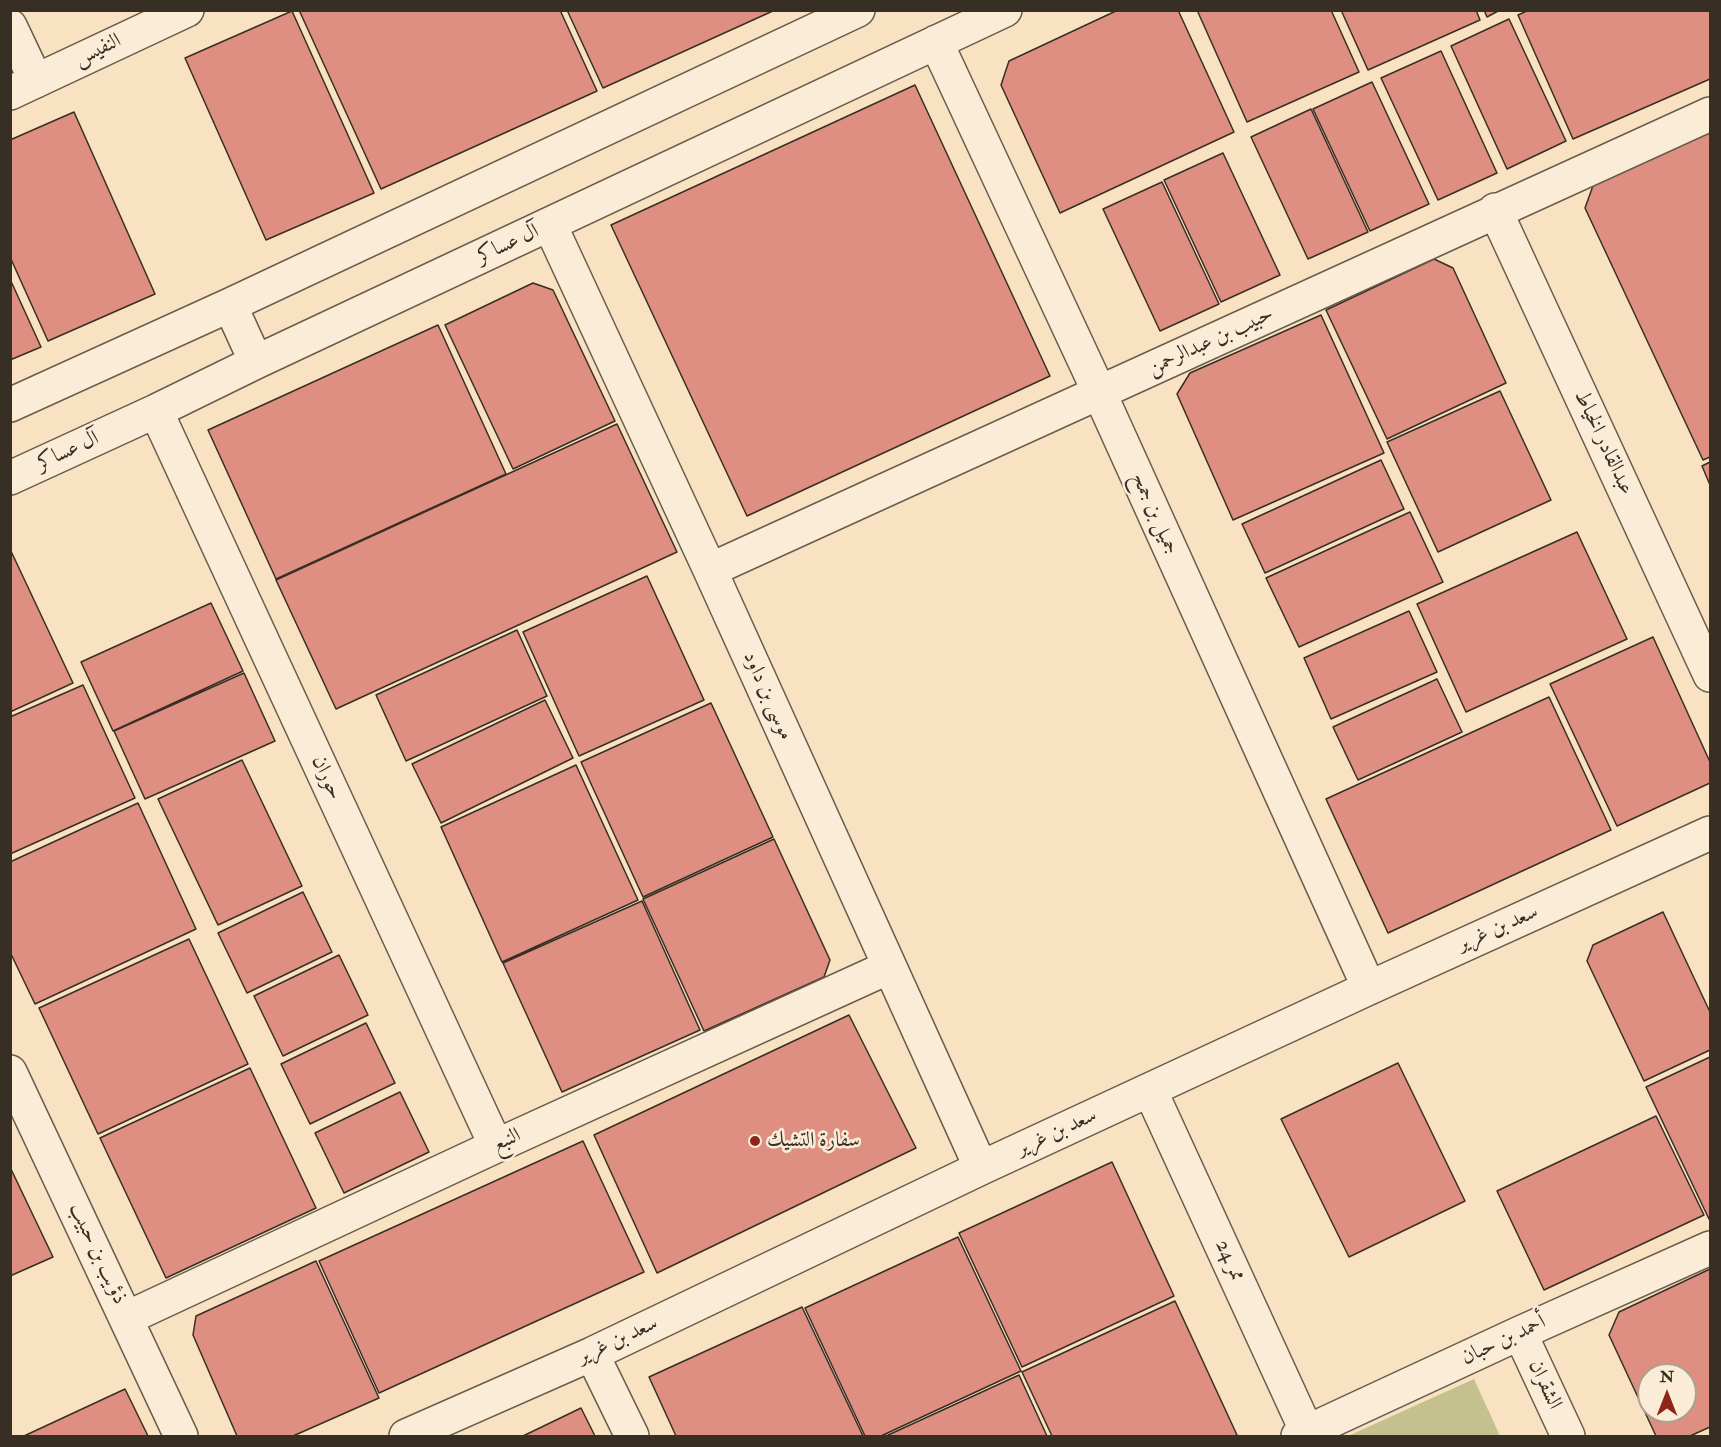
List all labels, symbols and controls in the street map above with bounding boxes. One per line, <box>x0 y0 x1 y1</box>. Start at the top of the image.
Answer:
street label: النفيس <box>70 29 126 73</box>
street label: آل عساكر <box>473 220 543 270</box>
street label: حبيب بن عبدالرحمن <box>1144 302 1278 382</box>
street label: عبدالقادر الخياط <box>1568 387 1638 499</box>
street label: آل عساكر <box>33 427 103 477</box>
street label: جميل بن جمح <box>1125 469 1183 559</box>
street label: موسى بن داود <box>736 648 798 744</box>
street label: حوران <box>305 752 347 804</box>
street label: سعد بن غرير <box>1454 900 1542 958</box>
street label: سعد بن غرير <box>1013 1103 1101 1163</box>
street label: النبع <box>489 1123 525 1159</box>
place label: سفارة التشيك <box>767 1128 860 1154</box>
marker: سفارة التشيك <box>748 1134 762 1148</box>
street label: ذؤيب بن حبيب <box>63 1199 131 1309</box>
street label: ممر 24 <box>1208 1236 1250 1286</box>
street label: أحمد بن حبان <box>1458 1310 1550 1372</box>
street label: سعد بن غرير <box>574 1311 662 1371</box>
street label: الشقران <box>1522 1356 1566 1414</box>
north arrow <box>1637 1363 1697 1423</box>
text: N <box>1660 1367 1674 1387</box>

